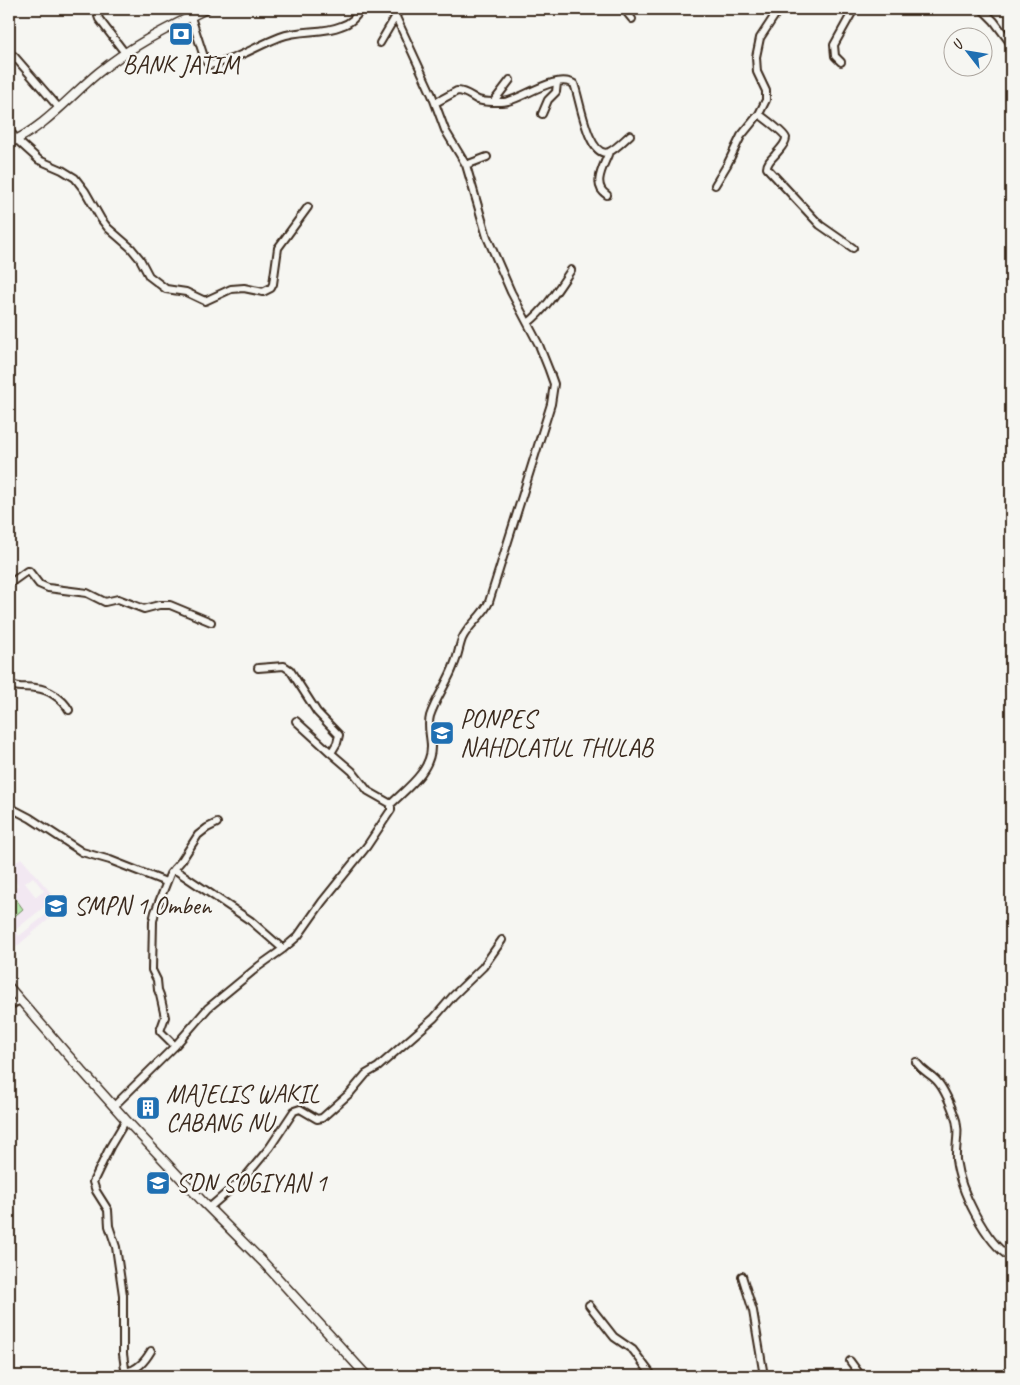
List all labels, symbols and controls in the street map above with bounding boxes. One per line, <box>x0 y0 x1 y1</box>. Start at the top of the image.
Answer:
bank icon: BANK JATIM <box>168 21 194 47</box>
north arrow <box>942 28 992 78</box>
text: U <box>948 36 968 53</box>
place label: BANK JATIM <box>122 49 240 81</box>
place label: PONPES NAHDLATUL THULAB <box>460 703 655 764</box>
school or university icon: PONPES NAHDLATUL THULAB <box>429 720 455 746</box>
place label: SMPN 1 Omben <box>74 890 213 922</box>
school or university icon: SMPN 1 Omben <box>43 893 69 919</box>
place label: MAJELIS WAKIL CABANG NU <box>166 1078 320 1139</box>
building icon: MAJELIS WAKIL CABANG NU <box>135 1095 161 1121</box>
place label: SDN SOGIYAN 1 <box>176 1167 328 1199</box>
school or university icon: SDN SOGIYAN 1 <box>145 1170 171 1196</box>

